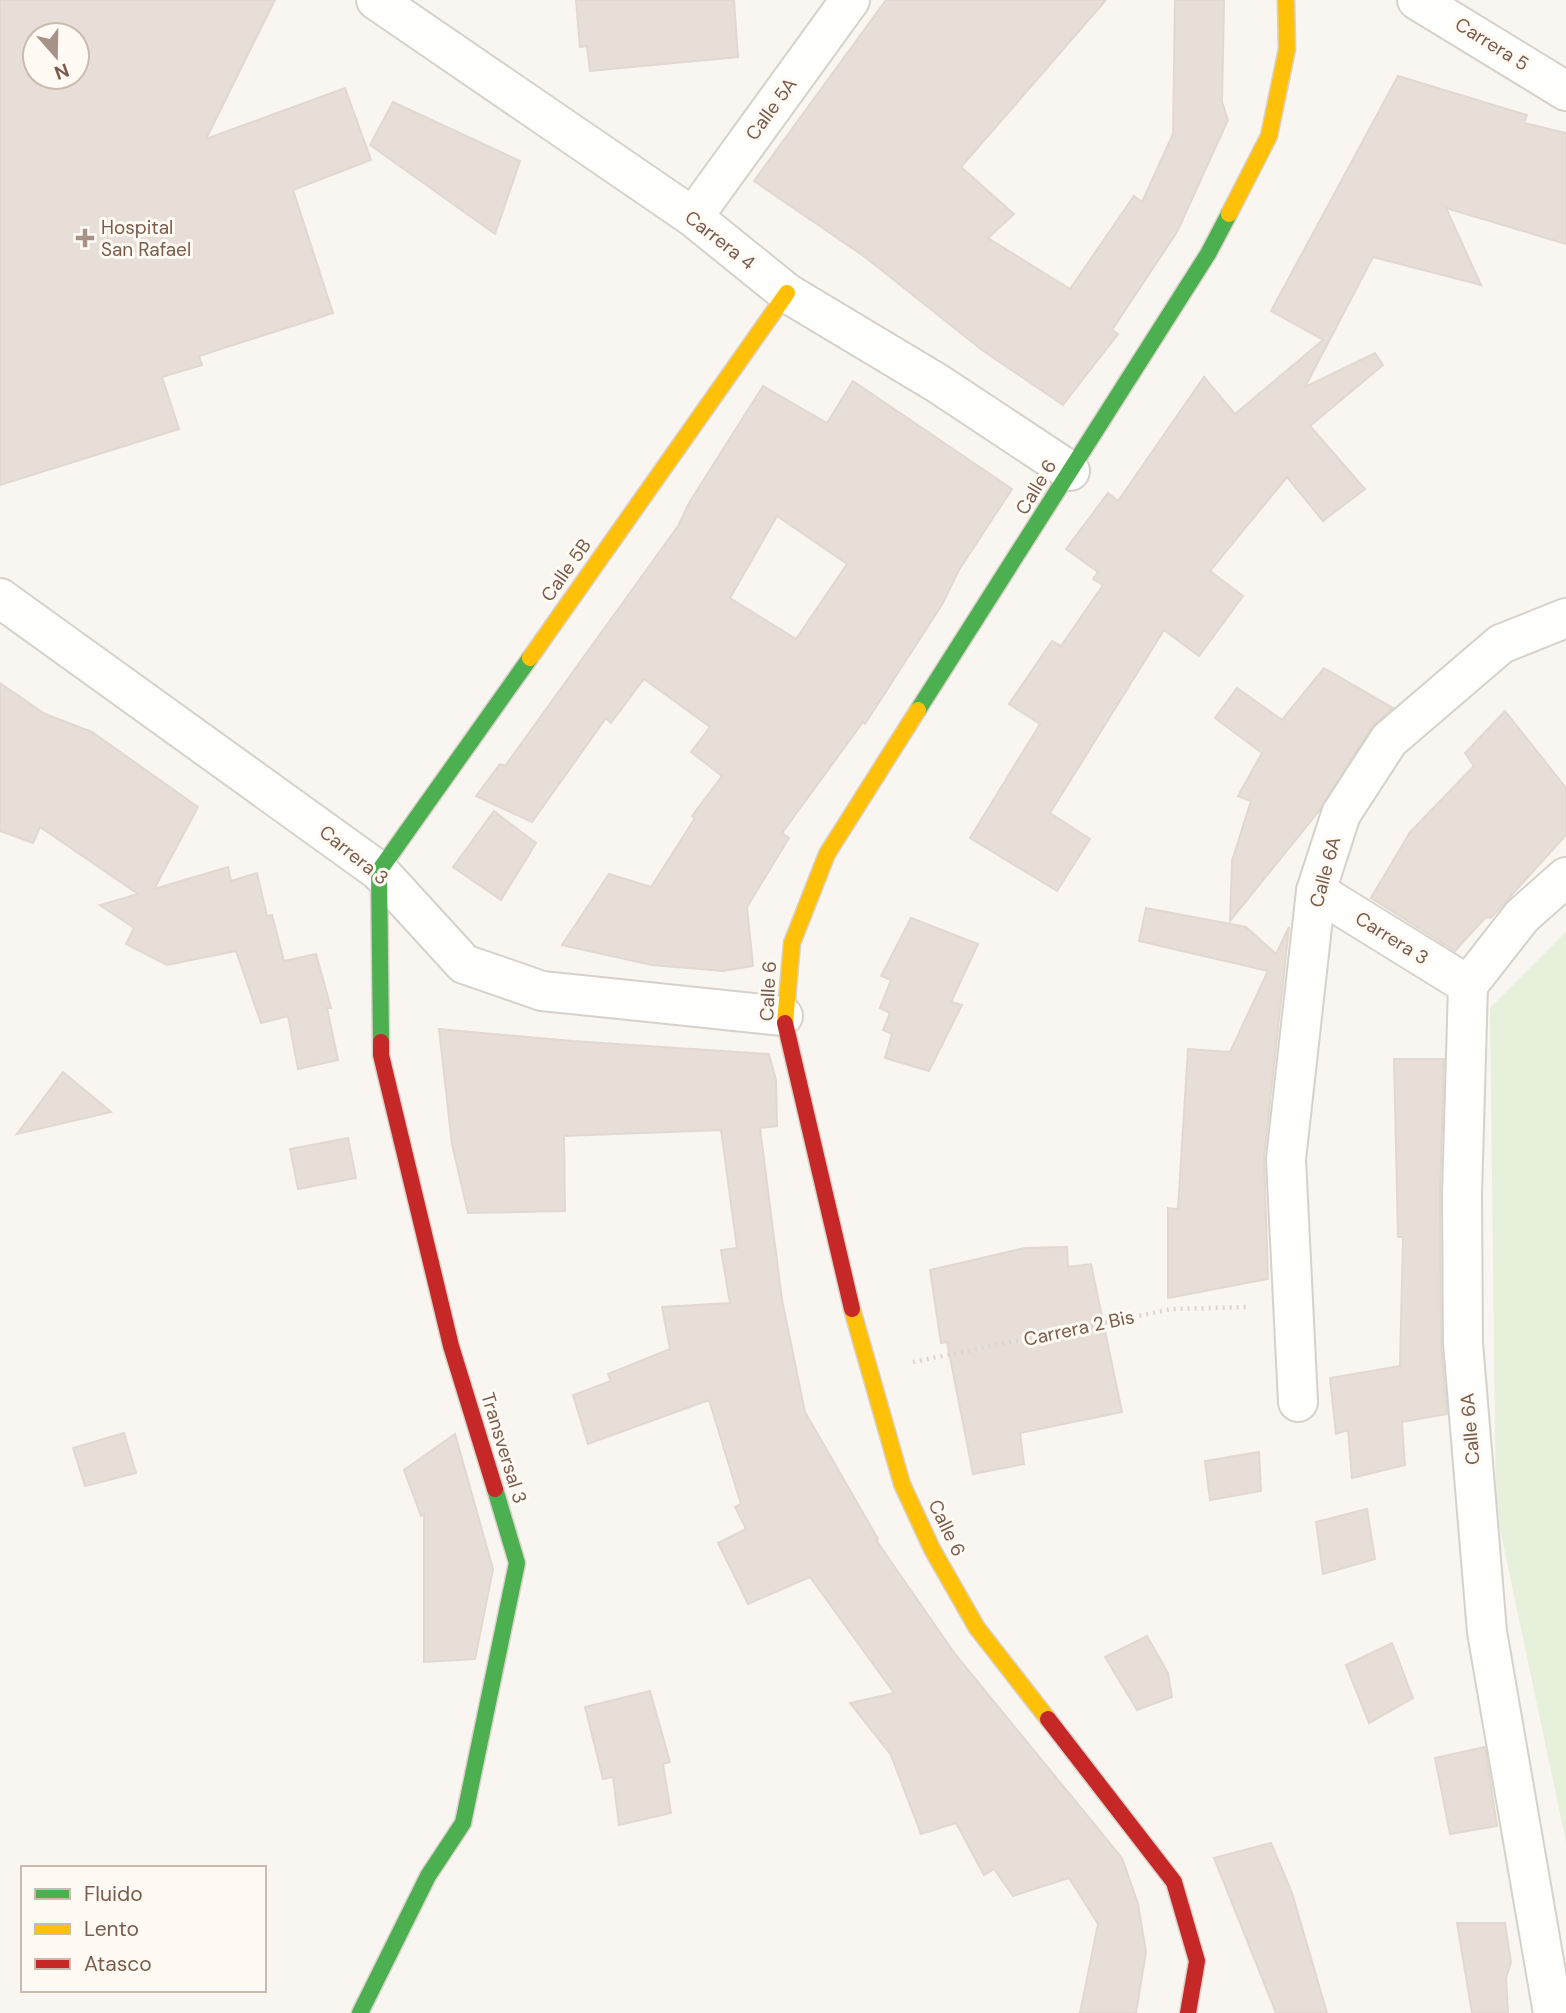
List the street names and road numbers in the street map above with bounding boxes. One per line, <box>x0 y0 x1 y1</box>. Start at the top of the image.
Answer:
street label: Carrera 5 <box>1450 12 1534 76</box>
street label: Calle 5A <box>740 72 802 145</box>
street label: Carrera 4 <box>680 205 760 275</box>
street label: Calle 6 <box>1010 455 1062 519</box>
street label: Calle 5B <box>535 534 597 606</box>
street label: Carrera 3 <box>314 819 394 891</box>
street label: Calle 6A <box>1304 834 1347 910</box>
street label: Carrera 3 <box>1351 906 1433 970</box>
street label: Calle 6 <box>754 960 782 1022</box>
street label: Carrera 2 Bis <box>1021 1304 1137 1352</box>
street label: Transversal 3 <box>475 1390 533 1506</box>
street label: Calle 6A <box>1454 1392 1486 1466</box>
street label: Calle 6 <box>923 1495 971 1561</box>

